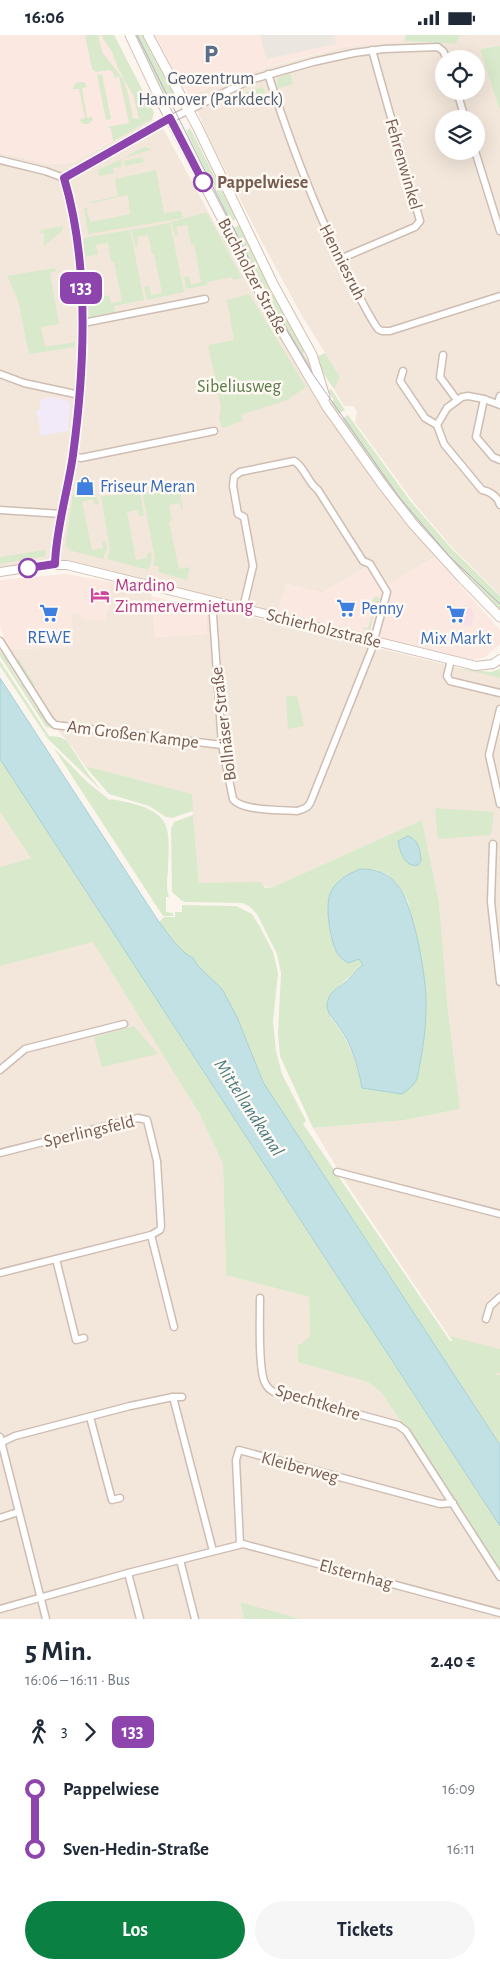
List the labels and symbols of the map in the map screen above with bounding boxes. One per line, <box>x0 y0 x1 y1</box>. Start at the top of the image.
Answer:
parking icon: Geozentrum Hannover (Parkdeck) <box>200 43 222 65</box>
place label: Geozentrum Hannover (Parkdeck) <box>138 70 284 109</box>
street label: Fehrenwinkel <box>381 117 425 212</box>
marker: Pappelwiese <box>193 172 213 192</box>
place label: Pappelwiese <box>217 174 308 192</box>
street label: Buchholzer Straße <box>214 216 290 337</box>
street label: Henniesruh <box>315 222 369 303</box>
line badge: 133 <box>52 272 110 304</box>
park label: Sibeliusweg <box>197 378 281 396</box>
shop icon: Friseur Meran <box>74 475 96 497</box>
place label: Friseur Meran <box>100 478 195 496</box>
unlabelled marker <box>18 558 38 578</box>
place label: Mardino Zimmervermietung <box>115 577 253 616</box>
hotel icon: Mardino Zimmervermietung <box>89 584 111 606</box>
supermarket icon: Penny <box>335 597 357 619</box>
place label: Penny <box>361 600 404 618</box>
supermarket icon: REWE <box>38 602 60 624</box>
supermarket icon: Mix Markt <box>445 603 467 625</box>
street label: Schierholzstraße <box>265 606 383 652</box>
place label: REWE <box>27 629 71 647</box>
place label: Mix Markt <box>420 630 492 648</box>
street label: Bollnäser Straße <box>208 666 240 782</box>
street label: Am Großen Kampe <box>66 718 200 752</box>
water label: Mittellandkanal <box>210 1056 287 1160</box>
street label: Sperlingsfeld <box>42 1113 136 1151</box>
street label: Spechtkehre <box>273 1382 362 1424</box>
street label: Kleiberweg <box>259 1449 341 1487</box>
street label: Elsternhag <box>317 1557 395 1593</box>

